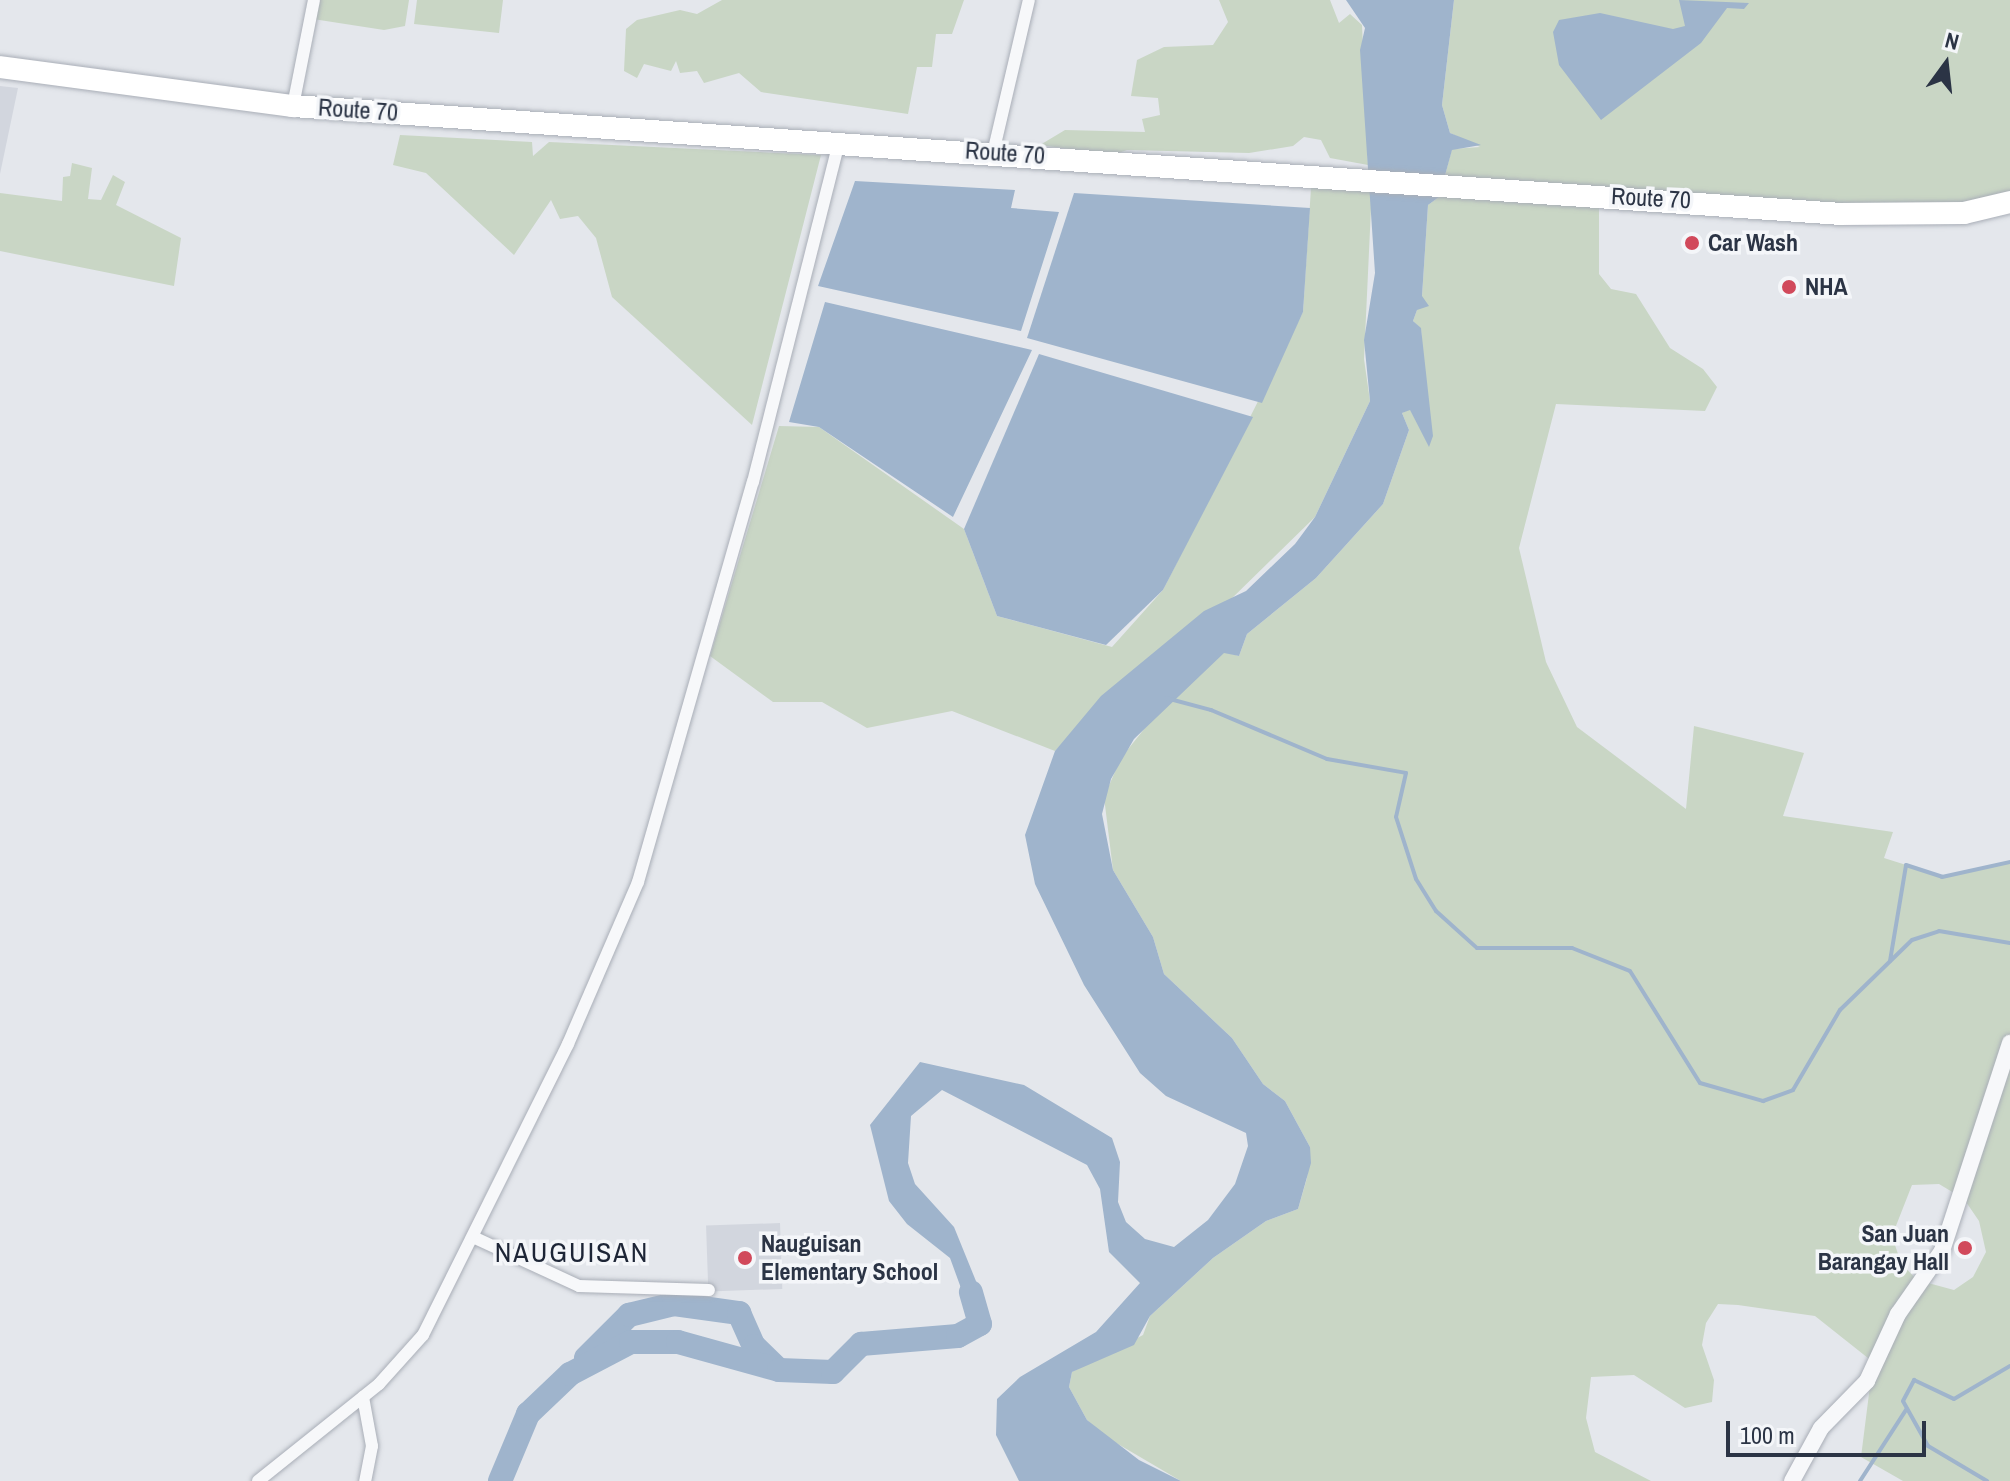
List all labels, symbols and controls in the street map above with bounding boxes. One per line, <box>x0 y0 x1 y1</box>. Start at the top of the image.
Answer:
north arrow <box>1906 24 1986 104</box>
text: N <box>1942 25 1962 57</box>
street label: Route 70 <box>317 93 399 127</box>
street label: Route 70 <box>964 136 1046 170</box>
street label: Route 70 <box>1610 182 1692 214</box>
place label: Car Wash <box>1708 229 1798 257</box>
marker: Car Wash <box>1683 234 1701 252</box>
place label: NHA <box>1805 273 1848 301</box>
marker: NHA <box>1780 278 1798 296</box>
place label: San Juan Barangay Hall <box>1818 1220 1949 1276</box>
place label: Nauguisan Elementary School <box>761 1230 938 1286</box>
district label: NAUGUISAN <box>495 1235 649 1269</box>
marker: San Juan Barangay Hall <box>1956 1239 1974 1257</box>
marker: Nauguisan Elementary School <box>736 1249 754 1267</box>
scale bar <box>1730 1405 1930 1455</box>
text: 100 m <box>1740 1419 1795 1451</box>

